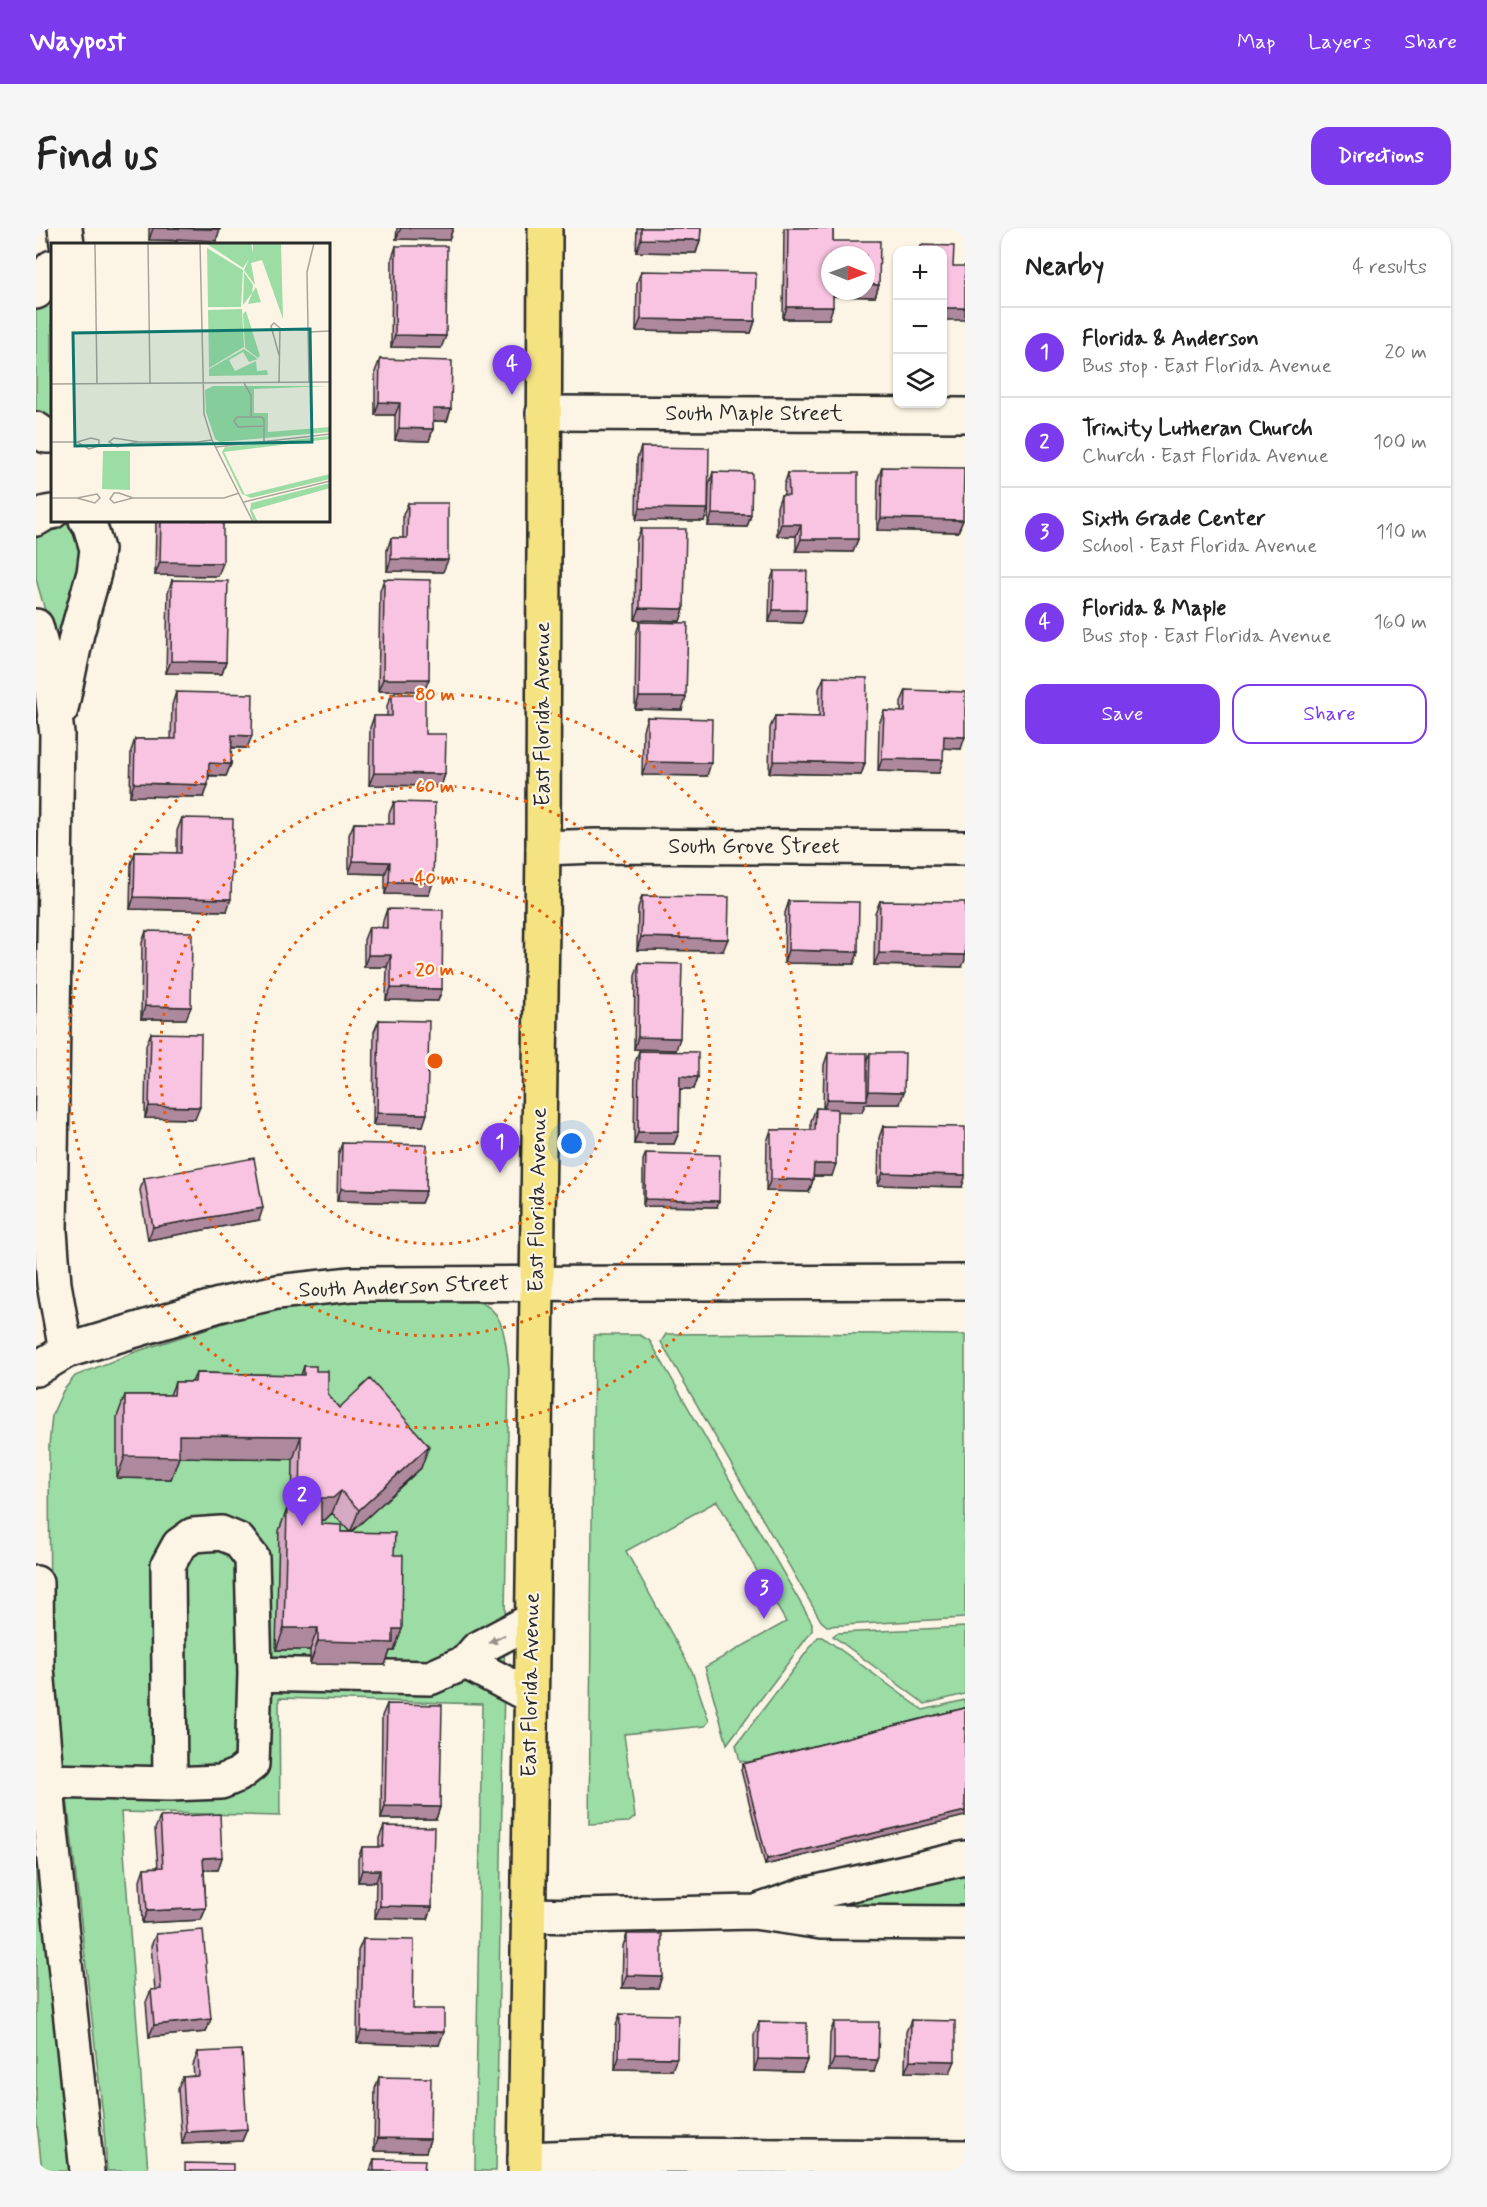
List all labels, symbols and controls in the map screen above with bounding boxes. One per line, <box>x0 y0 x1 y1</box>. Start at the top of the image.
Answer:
text: Waypost <box>30 24 126 61</box>
text: Map <box>1237 28 1275 56</box>
text: Layers <box>1308 28 1371 56</box>
text: Share <box>1404 28 1457 56</box>
button: Directions <box>1311 127 1451 185</box>
text: Find us <box>36 129 158 184</box>
inset map <box>51 243 330 522</box>
north arrow <box>821 246 875 300</box>
map controls <box>893 246 947 408</box>
button: + <box>893 246 947 300</box>
text: Nearby <box>1025 250 1104 284</box>
text: 4 results <box>1352 254 1427 281</box>
button: − <box>893 300 947 354</box>
text: Florida & Anderson <box>1082 325 1259 353</box>
text: 1 <box>1040 339 1049 366</box>
text: 20 m <box>1384 339 1427 366</box>
pin: 4 <box>492 346 532 395</box>
text: Bus stop · East Florida Avenue <box>1082 353 1332 380</box>
button: layers <box>893 354 947 408</box>
street label: South Maple Street <box>665 400 843 428</box>
text: Trinity Lutheran Church <box>1082 415 1313 443</box>
text: 2 <box>1040 429 1049 456</box>
text: 100 m <box>1373 429 1427 456</box>
text: Church · East Florida Avenue <box>1082 443 1329 470</box>
text: Sixth Grade Center <box>1082 505 1266 533</box>
text: 3 <box>1040 519 1049 546</box>
text: 110 m <box>1376 519 1427 546</box>
text: School · East Florida Avenue <box>1082 533 1317 560</box>
text: Florida & Maple <box>1082 595 1227 623</box>
text: 4 <box>1039 609 1050 636</box>
text: 160 m <box>1374 609 1427 636</box>
street label: East Florida Avenue <box>529 621 557 806</box>
text: Bus stop · East Florida Avenue <box>1082 623 1332 650</box>
text: 80 m <box>415 683 455 707</box>
button: Save <box>1025 684 1220 744</box>
button: Share <box>1232 684 1427 744</box>
text: 60 m <box>416 775 454 799</box>
street label: South Grove Street <box>668 833 840 861</box>
text: 40 m <box>415 867 455 891</box>
text: 20 m <box>416 958 454 982</box>
centre of rings <box>425 1051 445 1071</box>
street label: East Florida Avenue <box>522 1107 554 1293</box>
pin: 1 <box>480 1124 520 1173</box>
your location <box>557 1129 586 1158</box>
street label: South Anderson Street <box>298 1269 510 1305</box>
pin: 2 <box>282 1476 322 1526</box>
pin: 3 <box>744 1570 784 1619</box>
street label: East Florida Avenue <box>515 1592 547 1778</box>
one-way arrow <box>488 1634 505 1644</box>

